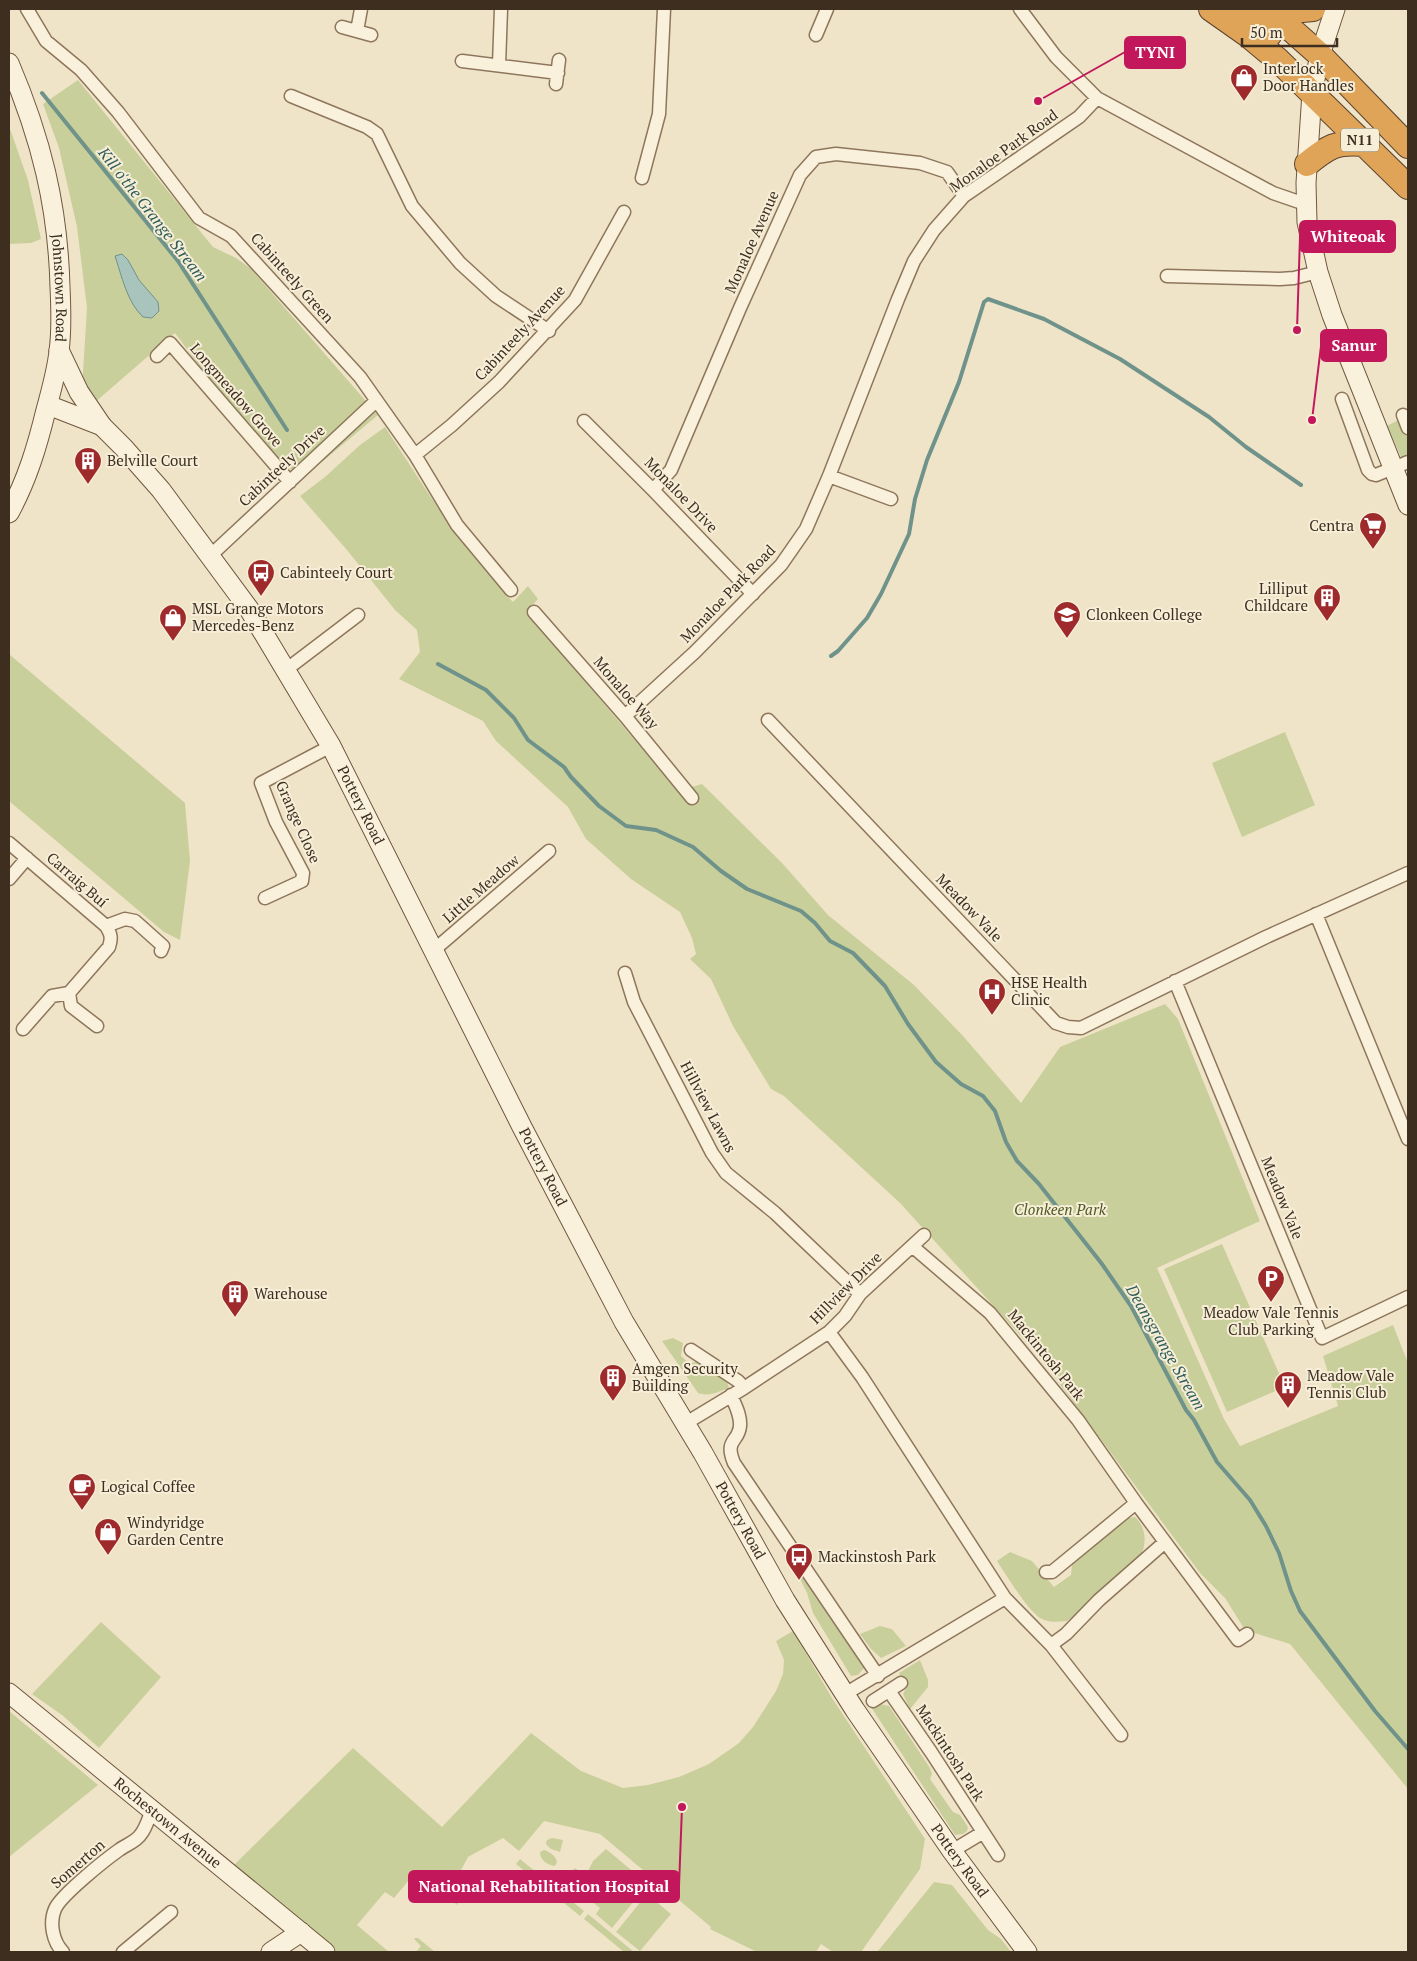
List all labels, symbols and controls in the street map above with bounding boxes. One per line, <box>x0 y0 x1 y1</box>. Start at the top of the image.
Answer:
scale bar <box>1242 15 1337 47</box>
text: 50 m <box>1250 22 1283 42</box>
callout: TYNI <box>1125 37 1185 68</box>
text: TYNI <box>1135 41 1175 63</box>
place label: Interlock Door Handles <box>1263 58 1354 95</box>
shop icon: Interlock Door Handles <box>1229 63 1259 102</box>
street label: Monaloe Park Road <box>945 104 1061 196</box>
road number: N11 <box>1341 128 1379 152</box>
water label: Kill o'the Grange Stream <box>93 141 212 286</box>
street label: Monaloe Avenue <box>719 187 783 296</box>
callout: Whiteoak <box>1300 221 1395 252</box>
text: Whiteoak <box>1311 225 1386 247</box>
street label: Cabinteely Green <box>247 228 339 327</box>
street label: Johnstown Road <box>47 232 72 343</box>
street label: Cabinteely Avenue <box>470 280 569 385</box>
callout: Sanur <box>1321 330 1386 361</box>
text: Sanur <box>1332 334 1377 356</box>
street label: Longmeadow Grove <box>186 338 287 450</box>
street label: Cabinteely Drive <box>234 420 329 510</box>
building icon: Belville Court <box>73 446 103 485</box>
place label: Belville Court <box>107 450 199 470</box>
street label: Monaloe Drive <box>641 452 723 536</box>
supermarket icon: Centra <box>1358 511 1388 550</box>
place label: Centra <box>1309 515 1354 535</box>
street label: Monaloe Park Road <box>675 540 779 647</box>
bus stop icon: Cabinteely Court <box>246 558 276 597</box>
place label: Cabinteely Court <box>280 562 393 582</box>
place label: Lilliput Childcare <box>1244 578 1308 615</box>
building icon: Lilliput Childcare <box>1312 583 1342 622</box>
place label: MSL Grange Motors Mercedes-Benz <box>192 598 324 635</box>
school or university icon: Clonkeen College <box>1052 600 1082 639</box>
shop icon: MSL Grange Motors Mercedes-Benz <box>158 603 188 642</box>
place label: Clonkeen College <box>1086 604 1202 624</box>
street label: Monaloe Way <box>590 652 664 733</box>
street label: Pottery Road <box>333 762 390 848</box>
street label: Grange Close <box>272 777 326 866</box>
street label: Carraig Buí <box>43 847 113 912</box>
street label: Little Meadow <box>438 849 524 927</box>
street label: Meadow Vale <box>932 869 1007 946</box>
place label: HSE Health Clinic <box>1011 972 1087 1009</box>
hospital icon: HSE Health Clinic <box>977 977 1007 1016</box>
street label: Hillview Lawns <box>676 1057 741 1156</box>
street label: Pottery Road <box>515 1124 573 1209</box>
street label: Meadow Vale <box>1257 1153 1309 1242</box>
park label: Clonkeen Park <box>1014 1199 1107 1219</box>
street label: Hillview Drive <box>805 1247 886 1328</box>
parking icon: Meadow Vale Tennis Club Parking <box>1256 1264 1286 1303</box>
building icon: Warehouse <box>220 1279 250 1318</box>
water label: Deansgrange Stream <box>1121 1279 1211 1414</box>
place label: Warehouse <box>254 1283 328 1303</box>
place label: Meadow Vale Tennis Club Parking <box>1203 1302 1339 1339</box>
street label: Mackintosh Park <box>1004 1305 1090 1404</box>
place label: Amgen Security Building <box>632 1358 738 1395</box>
building icon: Amgen Security Building <box>598 1363 628 1402</box>
place label: Meadow Vale Tennis Club <box>1307 1365 1394 1402</box>
building icon: Meadow Vale Tennis Club <box>1273 1370 1303 1409</box>
cafe icon: Logical Coffee <box>67 1472 97 1511</box>
place label: Logical Coffee <box>101 1476 195 1496</box>
street label: Pottery Road <box>712 1477 771 1562</box>
place label: Windyridge Garden Centre <box>127 1512 224 1549</box>
shop icon: Windyridge Garden Centre <box>93 1517 123 1556</box>
bus stop icon: Mackinstosh Park <box>784 1542 814 1581</box>
place label: Mackinstosh Park <box>818 1546 936 1566</box>
street label: Mackintosh Park <box>912 1700 990 1805</box>
street label: Rochestown Avenue <box>110 1772 226 1872</box>
street label: Pottery Road <box>927 1819 994 1901</box>
street label: Somerton <box>46 1834 109 1892</box>
callout: National Rehabilitation Hospital <box>409 1871 679 1902</box>
text: National Rehabilitation Hospital <box>419 1875 669 1897</box>

